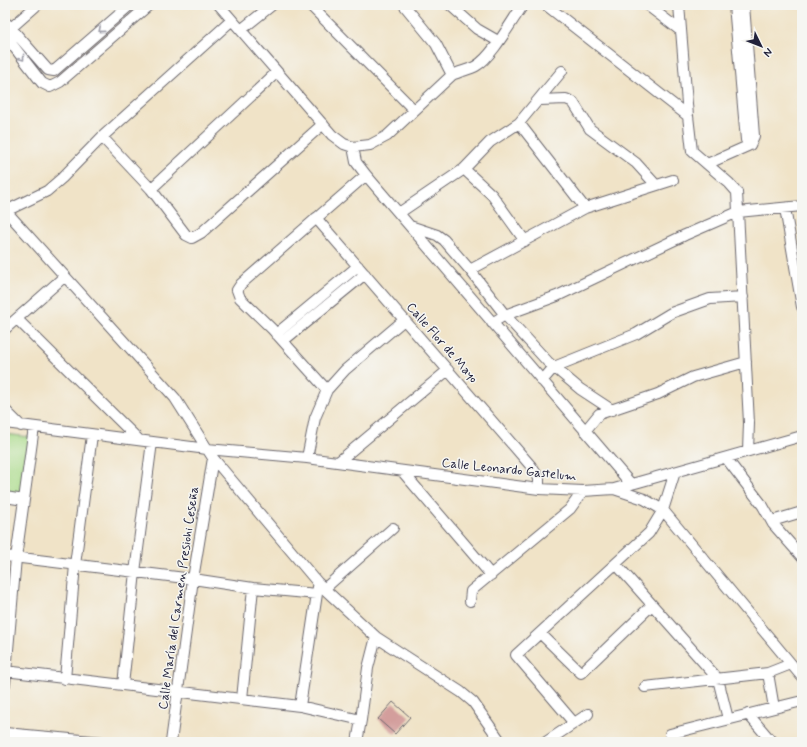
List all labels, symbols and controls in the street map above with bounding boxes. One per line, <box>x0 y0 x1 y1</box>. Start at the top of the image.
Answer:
one-way arrow <box>98 26 106 33</box>
north arrow <box>741 26 781 66</box>
text: N <box>760 45 775 60</box>
one-way arrow <box>17 53 24 60</box>
street label: Calle Flor de Mayo <box>402 299 482 387</box>
street label: Calle Leonardo Gastelum <box>441 454 577 486</box>
street label: Calle María del Carmen Presiohi Ceseña <box>155 485 203 711</box>

